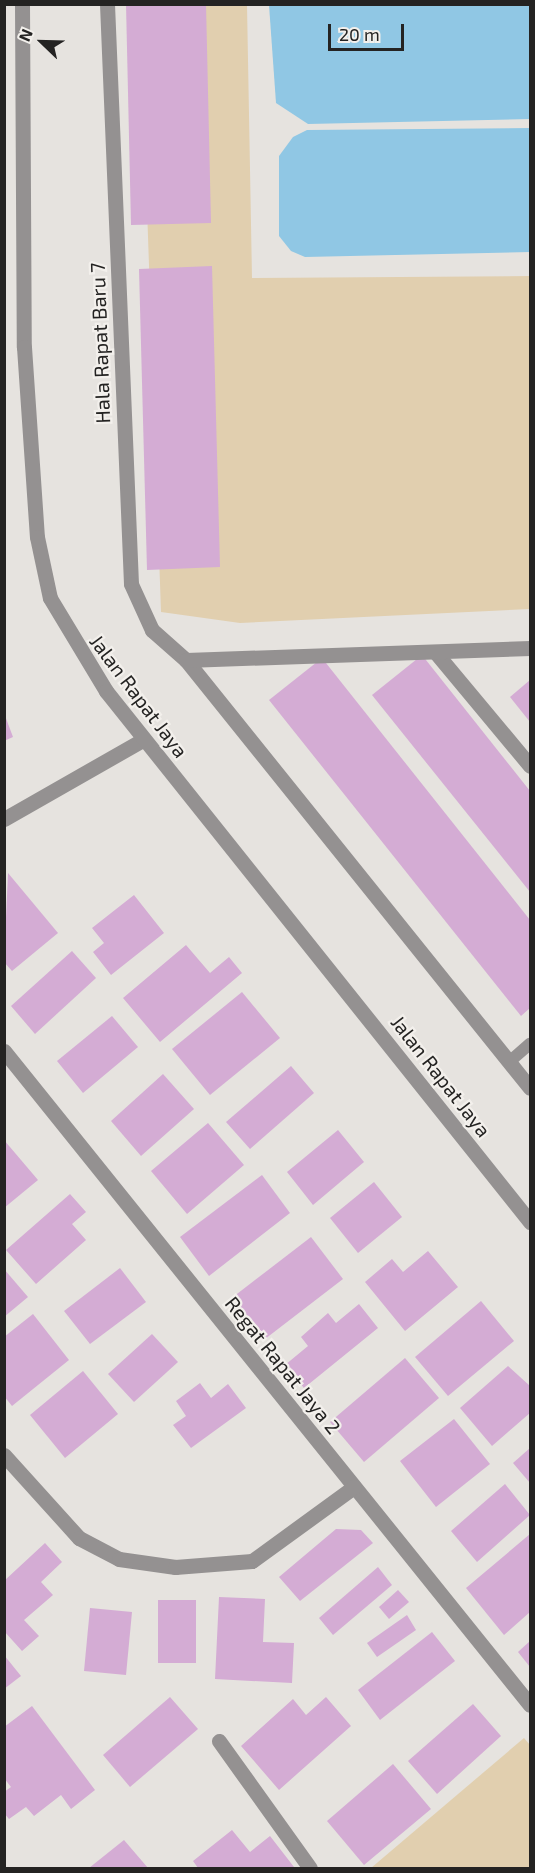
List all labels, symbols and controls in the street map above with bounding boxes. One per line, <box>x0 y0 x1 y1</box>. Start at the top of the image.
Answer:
north arrow <box>12 12 72 72</box>
scale bar <box>331 12 408 50</box>
text: 20 m <box>339 23 380 45</box>
text: N <box>14 26 36 44</box>
street label: Hala Rapat Baru 7 <box>85 262 115 424</box>
street label: Jalan Rapat Jaya <box>85 630 193 762</box>
street label: Jalan Rapat Jaya <box>386 1010 496 1142</box>
street label: Regat Rapat Jaya 2 <box>220 1291 346 1439</box>

